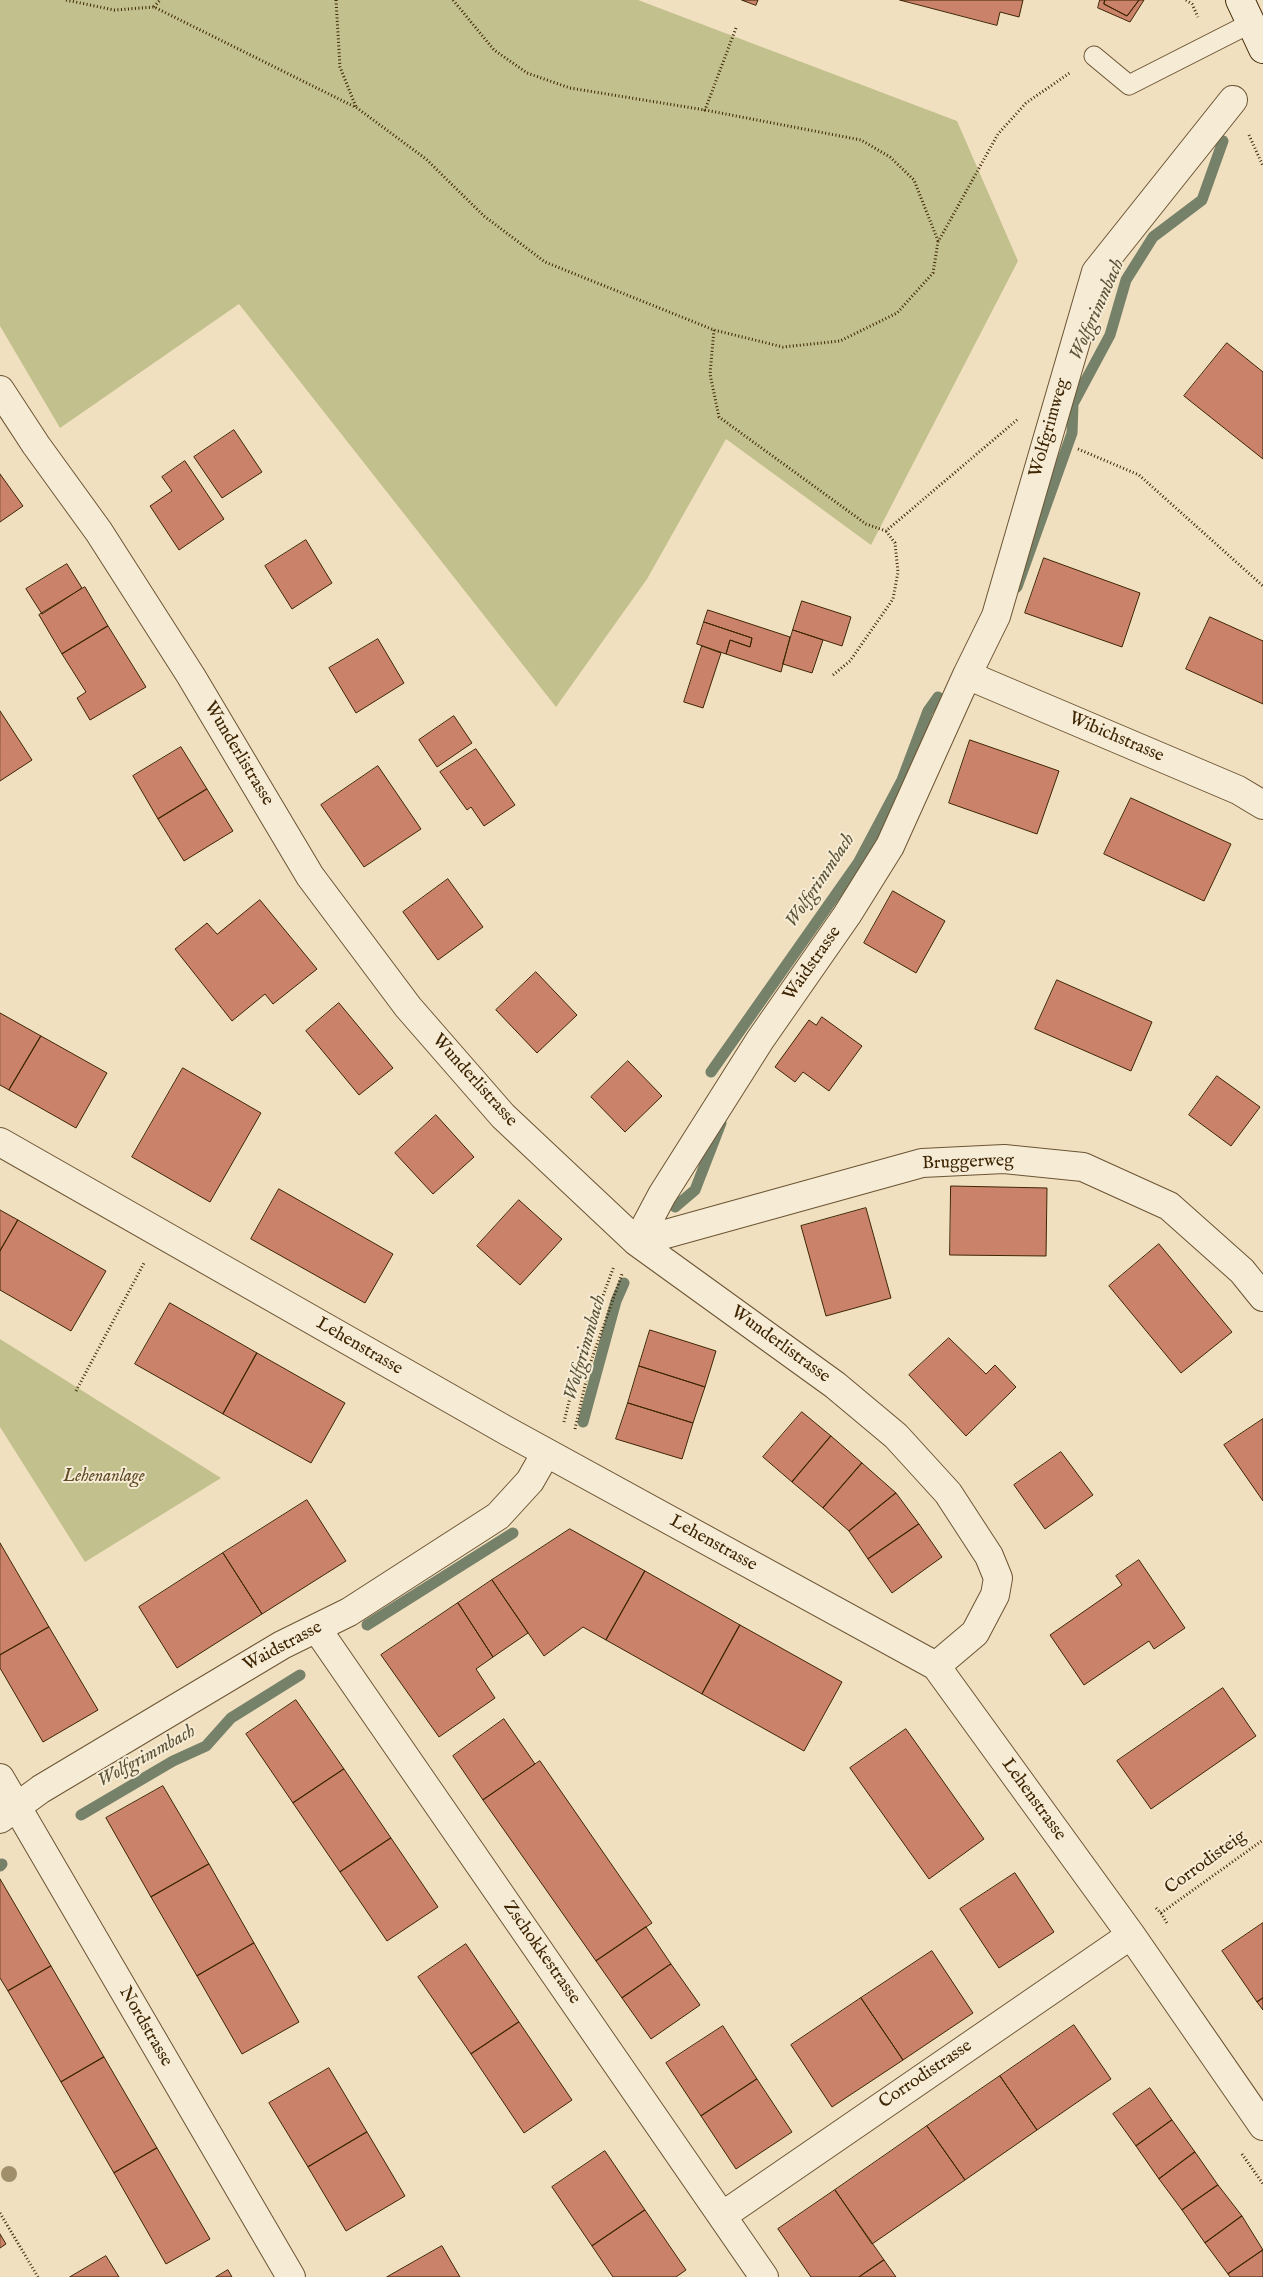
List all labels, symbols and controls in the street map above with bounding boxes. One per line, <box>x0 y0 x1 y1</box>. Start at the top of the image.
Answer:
water label: Wolfgrimmbach <box>1066 256 1130 364</box>
street label: Wolfgrimweg <box>1026 376 1074 480</box>
street label: Wunderlistrasse <box>198 698 278 810</box>
street label: Wibichstrasse <box>1065 708 1167 768</box>
water label: Wolfgrimmbach <box>781 830 861 932</box>
street label: Waidstrasse <box>779 923 847 1005</box>
street label: Wunderlistrasse <box>427 1030 521 1132</box>
street label: Bruggerweg <box>922 1151 1014 1175</box>
water label: Wolfgrimmbach <box>560 1293 612 1403</box>
street label: Wunderlistrasse <box>726 1302 834 1388</box>
street label: Lehenstrasse <box>312 1314 406 1380</box>
park label: Lehenanlage <box>63 1466 145 1488</box>
street label: Lehenstrasse <box>666 1511 760 1577</box>
street label: Waidstrasse <box>240 1617 326 1677</box>
water label: Wolfgrimmbach <box>94 1721 200 1793</box>
street label: Lehenstrasse <box>996 1755 1070 1845</box>
street label: Corrodisteig <box>1161 1826 1251 1900</box>
street label: Zschokkestrasse <box>497 1897 585 2009</box>
street label: Nordstrasse <box>113 1983 177 2071</box>
street label: Corrodistrasse <box>875 2036 977 2114</box>

